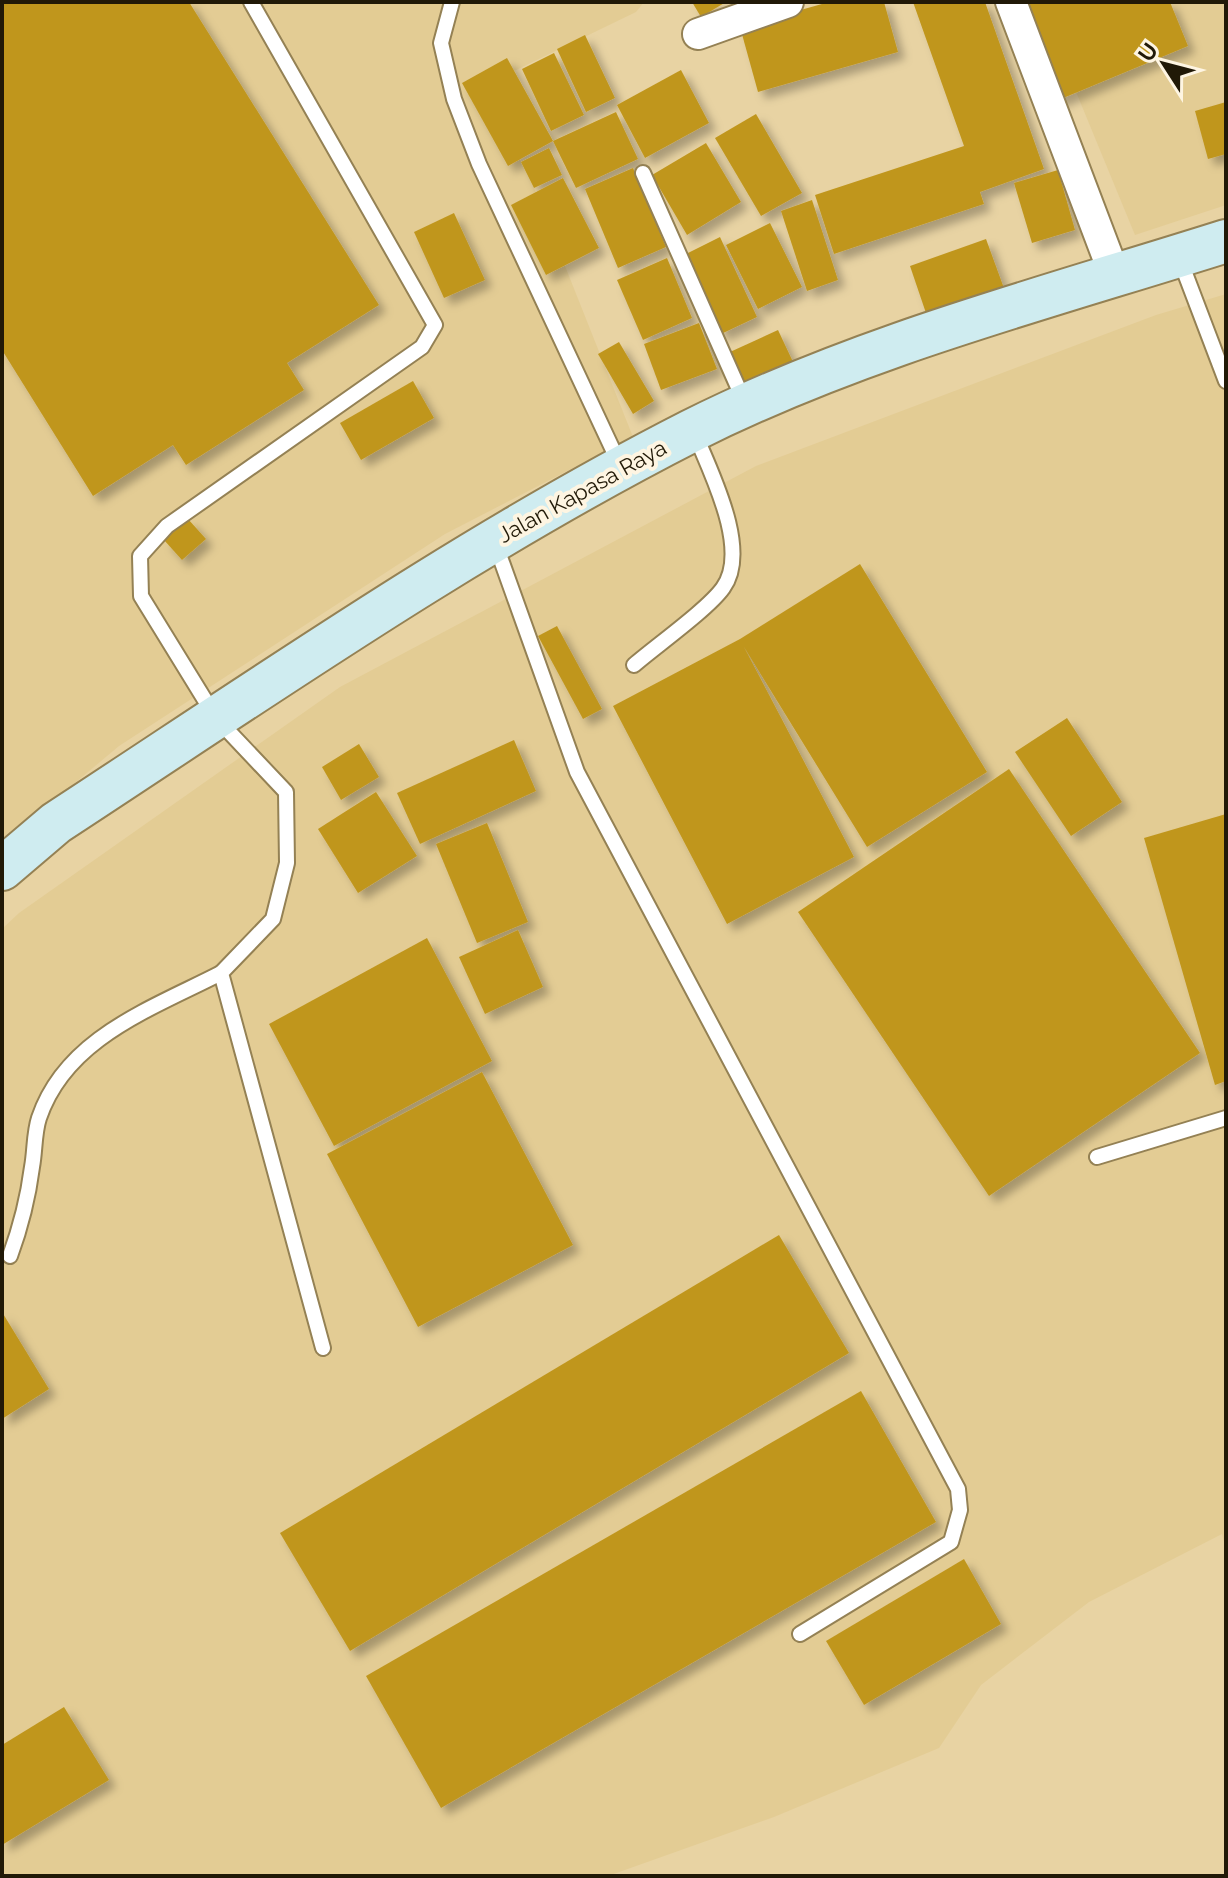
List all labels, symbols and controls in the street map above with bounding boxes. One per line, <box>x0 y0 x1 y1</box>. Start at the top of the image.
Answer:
north arrow <box>1124 24 1204 104</box>
text: U <box>1132 38 1163 67</box>
street label: Jalan Kapasa Raya <box>493 434 671 548</box>

